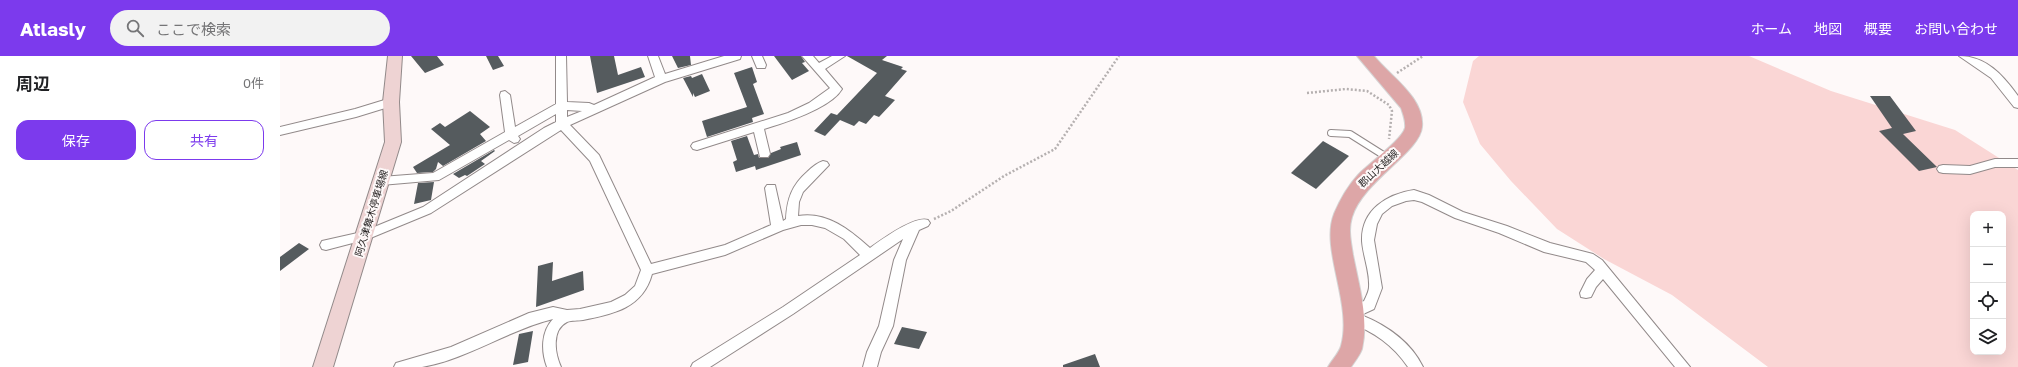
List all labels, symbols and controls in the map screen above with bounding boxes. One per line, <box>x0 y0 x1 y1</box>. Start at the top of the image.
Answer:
search box <box>110 10 390 46</box>
text: Atlasly <box>20 17 86 40</box>
icon: search <box>124 17 146 39</box>
text: ここで検索 <box>156 20 231 38</box>
text: ホーム <box>1750 20 1792 37</box>
text: 地図 <box>1814 20 1842 37</box>
text: 概要 <box>1864 20 1892 37</box>
text: お問い合わせ <box>1914 20 1998 37</box>
text: 周辺 <box>16 73 50 94</box>
text: 0件 <box>243 75 264 91</box>
button: 保存 <box>16 120 136 160</box>
button: 共有 <box>144 120 264 160</box>
street label: 郡山大越線 <box>1356 147 1400 189</box>
street label: 阿久津舞木停車場線 <box>352 168 390 258</box>
map controls <box>1970 211 2006 355</box>
button: + <box>1970 211 2006 247</box>
button: − <box>1970 247 2006 283</box>
button: locate <box>1970 283 2006 319</box>
button: layers <box>1970 319 2006 355</box>

